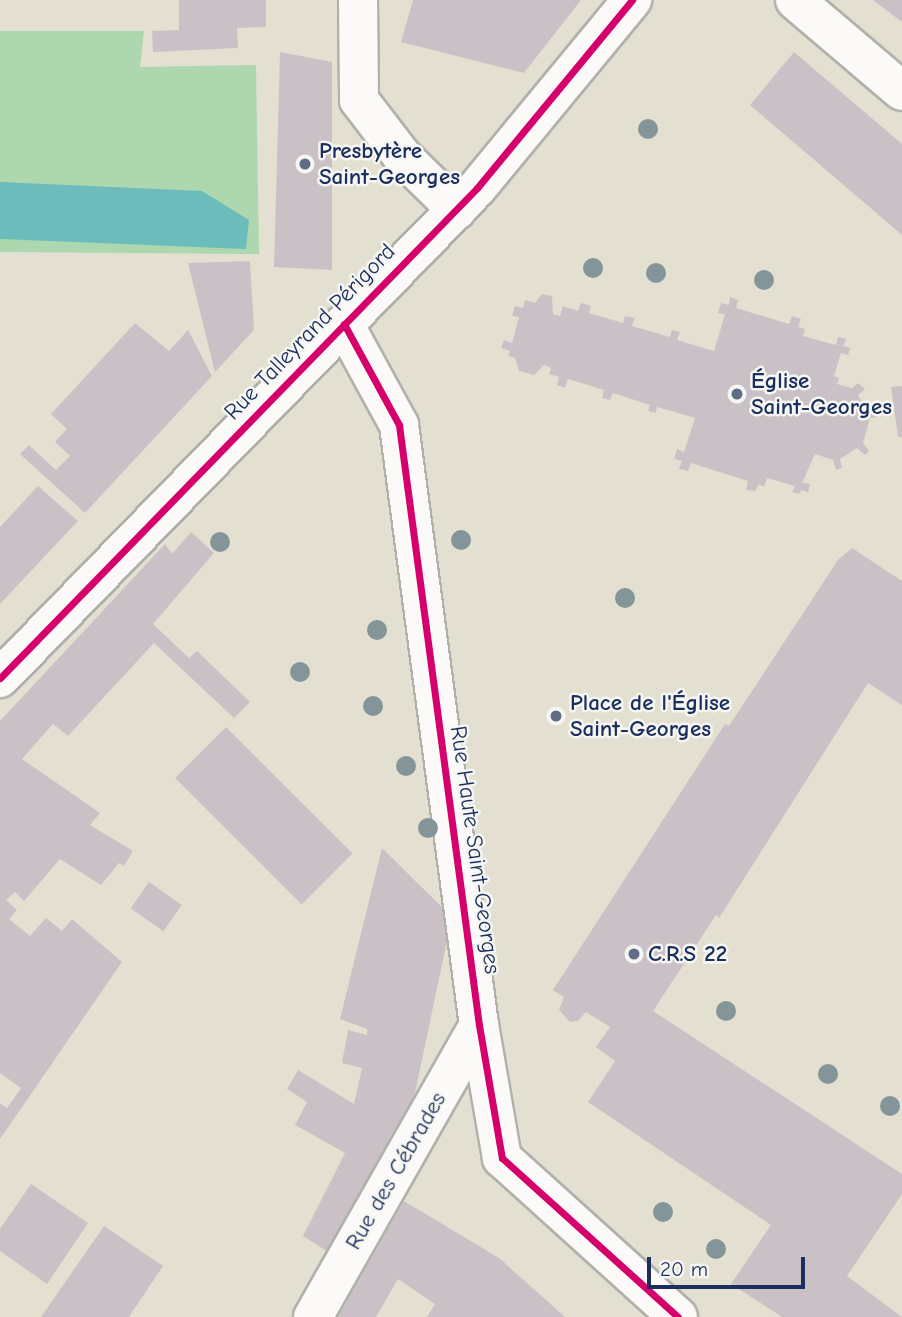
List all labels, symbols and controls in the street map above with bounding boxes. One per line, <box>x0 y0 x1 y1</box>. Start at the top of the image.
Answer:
place label: Presbytère Saint-Georges <box>319 137 460 191</box>
marker: Presbytère Saint-Georges <box>297 156 313 172</box>
street label: Rue Talleyrand Périgord <box>219 238 401 426</box>
place label: Église Saint-Georges <box>751 367 892 421</box>
marker: Église Saint-Georges <box>729 386 745 402</box>
place label: Place de l'Église Saint-Georges <box>570 689 730 743</box>
marker: Place de l'Église Saint-Georges <box>548 708 564 724</box>
street label: Rue Haute Saint-Georges <box>444 724 506 976</box>
place label: C.R.S 22 <box>648 940 727 968</box>
marker: C.R.S 22 <box>626 946 642 962</box>
street label: Rue des Cébrades <box>340 1087 452 1255</box>
scale bar <box>650 1244 808 1288</box>
text: 20 m <box>660 1257 708 1281</box>

